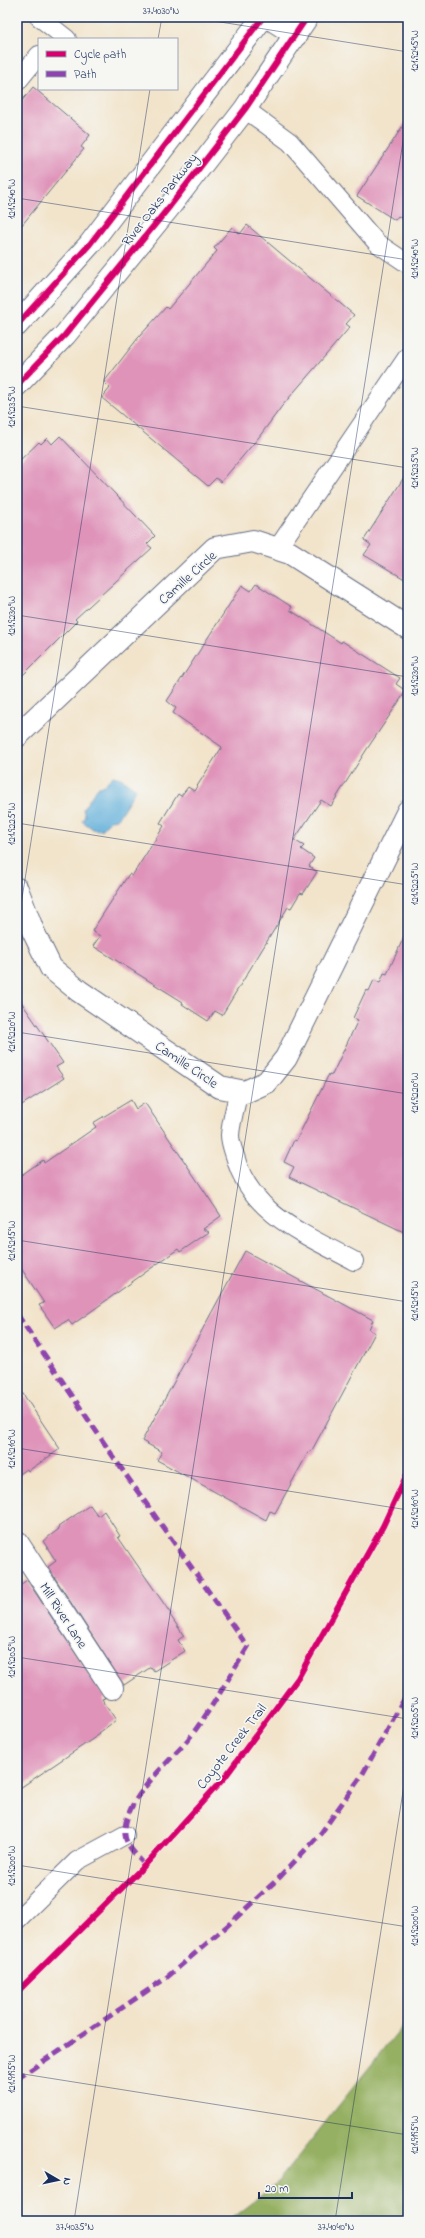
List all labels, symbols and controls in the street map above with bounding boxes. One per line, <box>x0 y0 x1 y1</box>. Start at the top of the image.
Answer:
text: 37.4030°N <box>143 4 180 19</box>
text: 121.9245°W <box>408 30 423 72</box>
legend <box>38 38 178 90</box>
text: Cycle path <box>74 46 126 65</box>
text: Path <box>74 66 97 84</box>
street label: River Oaks Parkway <box>117 149 204 252</box>
text: 121.9240°W <box>5 179 20 219</box>
text: 121.9240°W <box>408 239 423 279</box>
text: 121.9235°W <box>5 386 20 428</box>
text: 121.9235°W <box>408 447 423 489</box>
street label: Camille Circle <box>154 546 223 610</box>
text: 121.9230°W <box>5 596 20 636</box>
text: 121.9230°W <box>408 656 423 696</box>
text: 121.9225°W <box>5 803 20 845</box>
text: 121.9225°W <box>408 863 423 905</box>
text: 121.9220°W <box>5 1011 20 1053</box>
street label: Camille Circle <box>150 1036 223 1095</box>
text: 121.9220°W <box>408 1072 423 1114</box>
text: 121.9215°W <box>5 1220 20 1261</box>
text: 121.9215°W <box>408 1280 423 1321</box>
text: 121.9210°W <box>5 1429 20 1469</box>
text: 121.9210°W <box>408 1489 423 1529</box>
street label: Mill River Lane <box>33 1579 92 1654</box>
text: 121.9205°W <box>5 1636 20 1678</box>
text: 121.9205°W <box>408 1697 423 1739</box>
street label: Coyote Creek Trail <box>192 1700 273 1795</box>
text: 121.9200°W <box>5 1846 20 1886</box>
text: 121.9200°W <box>408 1906 423 1946</box>
text: 121.9195°W <box>5 2054 20 2093</box>
text: 121.9195°W <box>408 2115 423 2154</box>
north arrow <box>38 2160 78 2200</box>
scale bar <box>259 2174 352 2200</box>
text: N <box>58 2176 75 2186</box>
text: 20 m <box>265 2180 288 2198</box>
text: 37.4035°N <box>56 2220 94 2235</box>
text: 37.4040°N <box>318 2220 355 2235</box>

